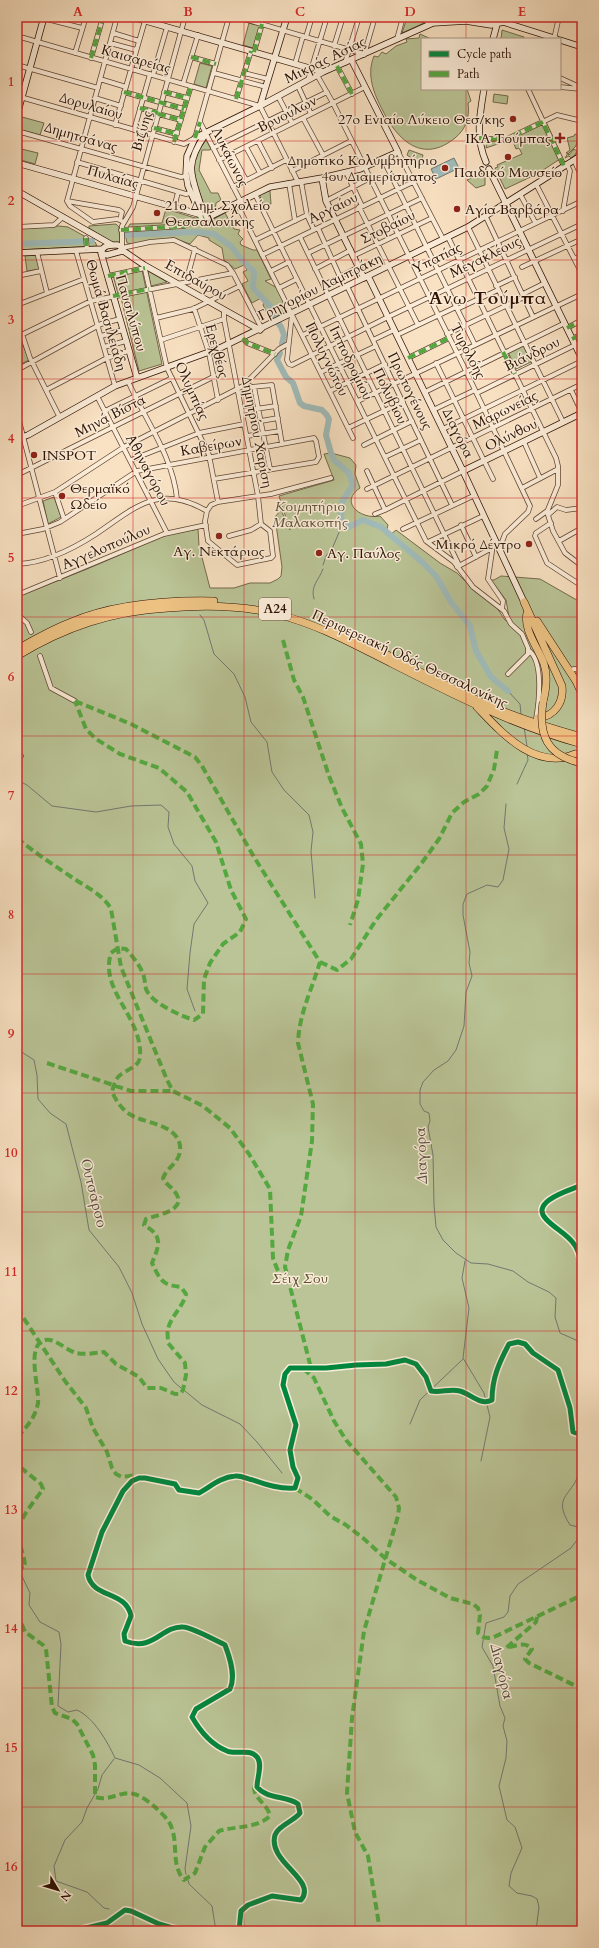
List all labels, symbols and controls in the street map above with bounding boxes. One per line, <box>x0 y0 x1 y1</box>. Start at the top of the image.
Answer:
text: A <box>73 3 83 21</box>
text: B <box>183 3 193 21</box>
text: C <box>295 3 305 21</box>
text: D <box>404 3 416 21</box>
text: E <box>518 3 526 21</box>
street label: Μικράς Ασίας <box>281 32 369 88</box>
legend <box>421 38 561 90</box>
street label: Καισαρείας <box>99 40 173 78</box>
text: Cycle path <box>457 46 512 62</box>
text: Path <box>457 66 480 82</box>
text: 1 <box>8 73 14 91</box>
street label: Δορυλαίου <box>57 88 125 124</box>
street label: Βρυούλων <box>254 91 320 137</box>
street label: Βιζύης <box>127 108 157 154</box>
place label: 27o Ενιαίο Λύκειο Θεσ/κης <box>338 110 505 129</box>
marker: 27o Ενιαίο Λύκειο Θεσ/κης <box>508 114 518 124</box>
street label: Δημητσάνας <box>42 117 120 157</box>
street label: Λυκάωνος <box>207 124 253 190</box>
place label: ΙΚΑ Τούμπας <box>465 129 551 148</box>
marker: ΙΚΑ Τούμπας <box>554 132 566 144</box>
place label: Δημοτικό Κολυμβητήριο 4ου Διαμερίσματος <box>288 151 437 186</box>
marker: Παιδικό Μουσείο <box>503 152 513 162</box>
street label: Πυλαίας <box>85 161 141 193</box>
marker: Δημοτικό Κολυμβητήριο 4ου Διαμερίσματος <box>440 163 450 173</box>
place label: Παιδικό Μουσείο <box>454 163 563 182</box>
street label: Αργαίου <box>305 188 361 228</box>
text: 2 <box>8 192 15 210</box>
place label: 21ο Δημ. Σχολείο Θεσσαλονίκης <box>165 196 270 231</box>
place label: Αγία Βαρβάρα <box>465 200 559 219</box>
marker: Αγία Βαρβάρα <box>452 204 462 214</box>
street label: Στοβαίου <box>357 206 419 248</box>
marker: 21ο Δημ. Σχολείο Θεσσαλονίκης <box>152 208 162 218</box>
street label: Μεγακλέους <box>446 232 524 282</box>
street label: Υπατίας <box>409 238 465 278</box>
street label: Γρηγορίου Λαμπράκη <box>255 249 385 325</box>
street label: Επιδαύρου <box>161 255 231 305</box>
street label: Θωμά Βασιλειάδη <box>81 257 131 373</box>
street label: Παυσιλύπου <box>111 272 151 354</box>
district label: Άνω Τούμπα <box>428 286 547 311</box>
text: 3 <box>8 311 15 329</box>
street label: Πολυγνώτου <box>301 319 353 399</box>
street label: Τυρολόης <box>446 320 490 382</box>
street label: Ερεχθέος <box>201 322 233 380</box>
street label: Ιπποδρομίου <box>325 323 377 403</box>
street label: Βιάνδρου <box>501 332 563 376</box>
street label: Πρωτογένους <box>383 349 437 433</box>
street label: Ολυμπίας <box>170 359 214 423</box>
street label: Πολυβίου <box>368 365 412 427</box>
street label: Δημητρίου Χαρίση <box>237 375 277 489</box>
street label: Μαρωνείας <box>469 386 541 434</box>
street label: Μηνά Βίστα <box>71 390 149 442</box>
street label: Διαγόρα <box>438 405 478 462</box>
street label: Ολύνθου <box>482 414 540 456</box>
text: 4 <box>8 430 15 448</box>
street label: Αθηναγόρου <box>121 431 175 509</box>
street label: Καβείρων <box>179 431 243 461</box>
place label: INSPOT <box>42 446 96 465</box>
marker: INSPOT <box>29 450 39 460</box>
place label: Θερμαϊκό Ωδείο <box>70 479 130 514</box>
marker: Θερμαϊκό Ωδείο <box>57 491 67 501</box>
park label: Κοιμητήριο Μαλακοπής <box>272 497 348 532</box>
street label: Αγγελοπούλου <box>59 520 153 574</box>
marker: Αγ. Νεκτάριος <box>214 531 224 541</box>
place label: Μικρό Δέντρο <box>435 535 521 554</box>
marker: Μικρό Δέντρο <box>524 539 534 549</box>
place label: Αγ. Νεκτάριος <box>173 542 265 561</box>
place label: Αγ. Παύλος <box>327 544 400 563</box>
marker: Αγ. Παύλος <box>314 548 324 558</box>
text: 5 <box>8 549 14 567</box>
road number: Α24 <box>259 598 291 620</box>
street label: Περιφερειακή Οδός Θεσσαλονίκης <box>309 605 511 713</box>
text: 6 <box>8 668 15 686</box>
text: 7 <box>8 787 15 805</box>
text: 8 <box>8 906 14 924</box>
text: 9 <box>8 1025 15 1043</box>
water label: Διαγόρα <box>410 1127 432 1185</box>
text: 10 <box>4 1144 18 1162</box>
water label: Ουτσάρσο <box>76 1156 112 1230</box>
text: 11 <box>4 1263 18 1281</box>
park label: Σέιχ Σου <box>272 1269 328 1288</box>
text: 12 <box>4 1382 18 1400</box>
text: 13 <box>4 1501 18 1519</box>
text: 14 <box>4 1620 18 1638</box>
water label: Διαγόρα <box>485 1641 519 1701</box>
text: 15 <box>4 1739 18 1757</box>
text: 16 <box>4 1858 18 1876</box>
north arrow <box>38 1870 78 1910</box>
text: N <box>56 1887 74 1905</box>

